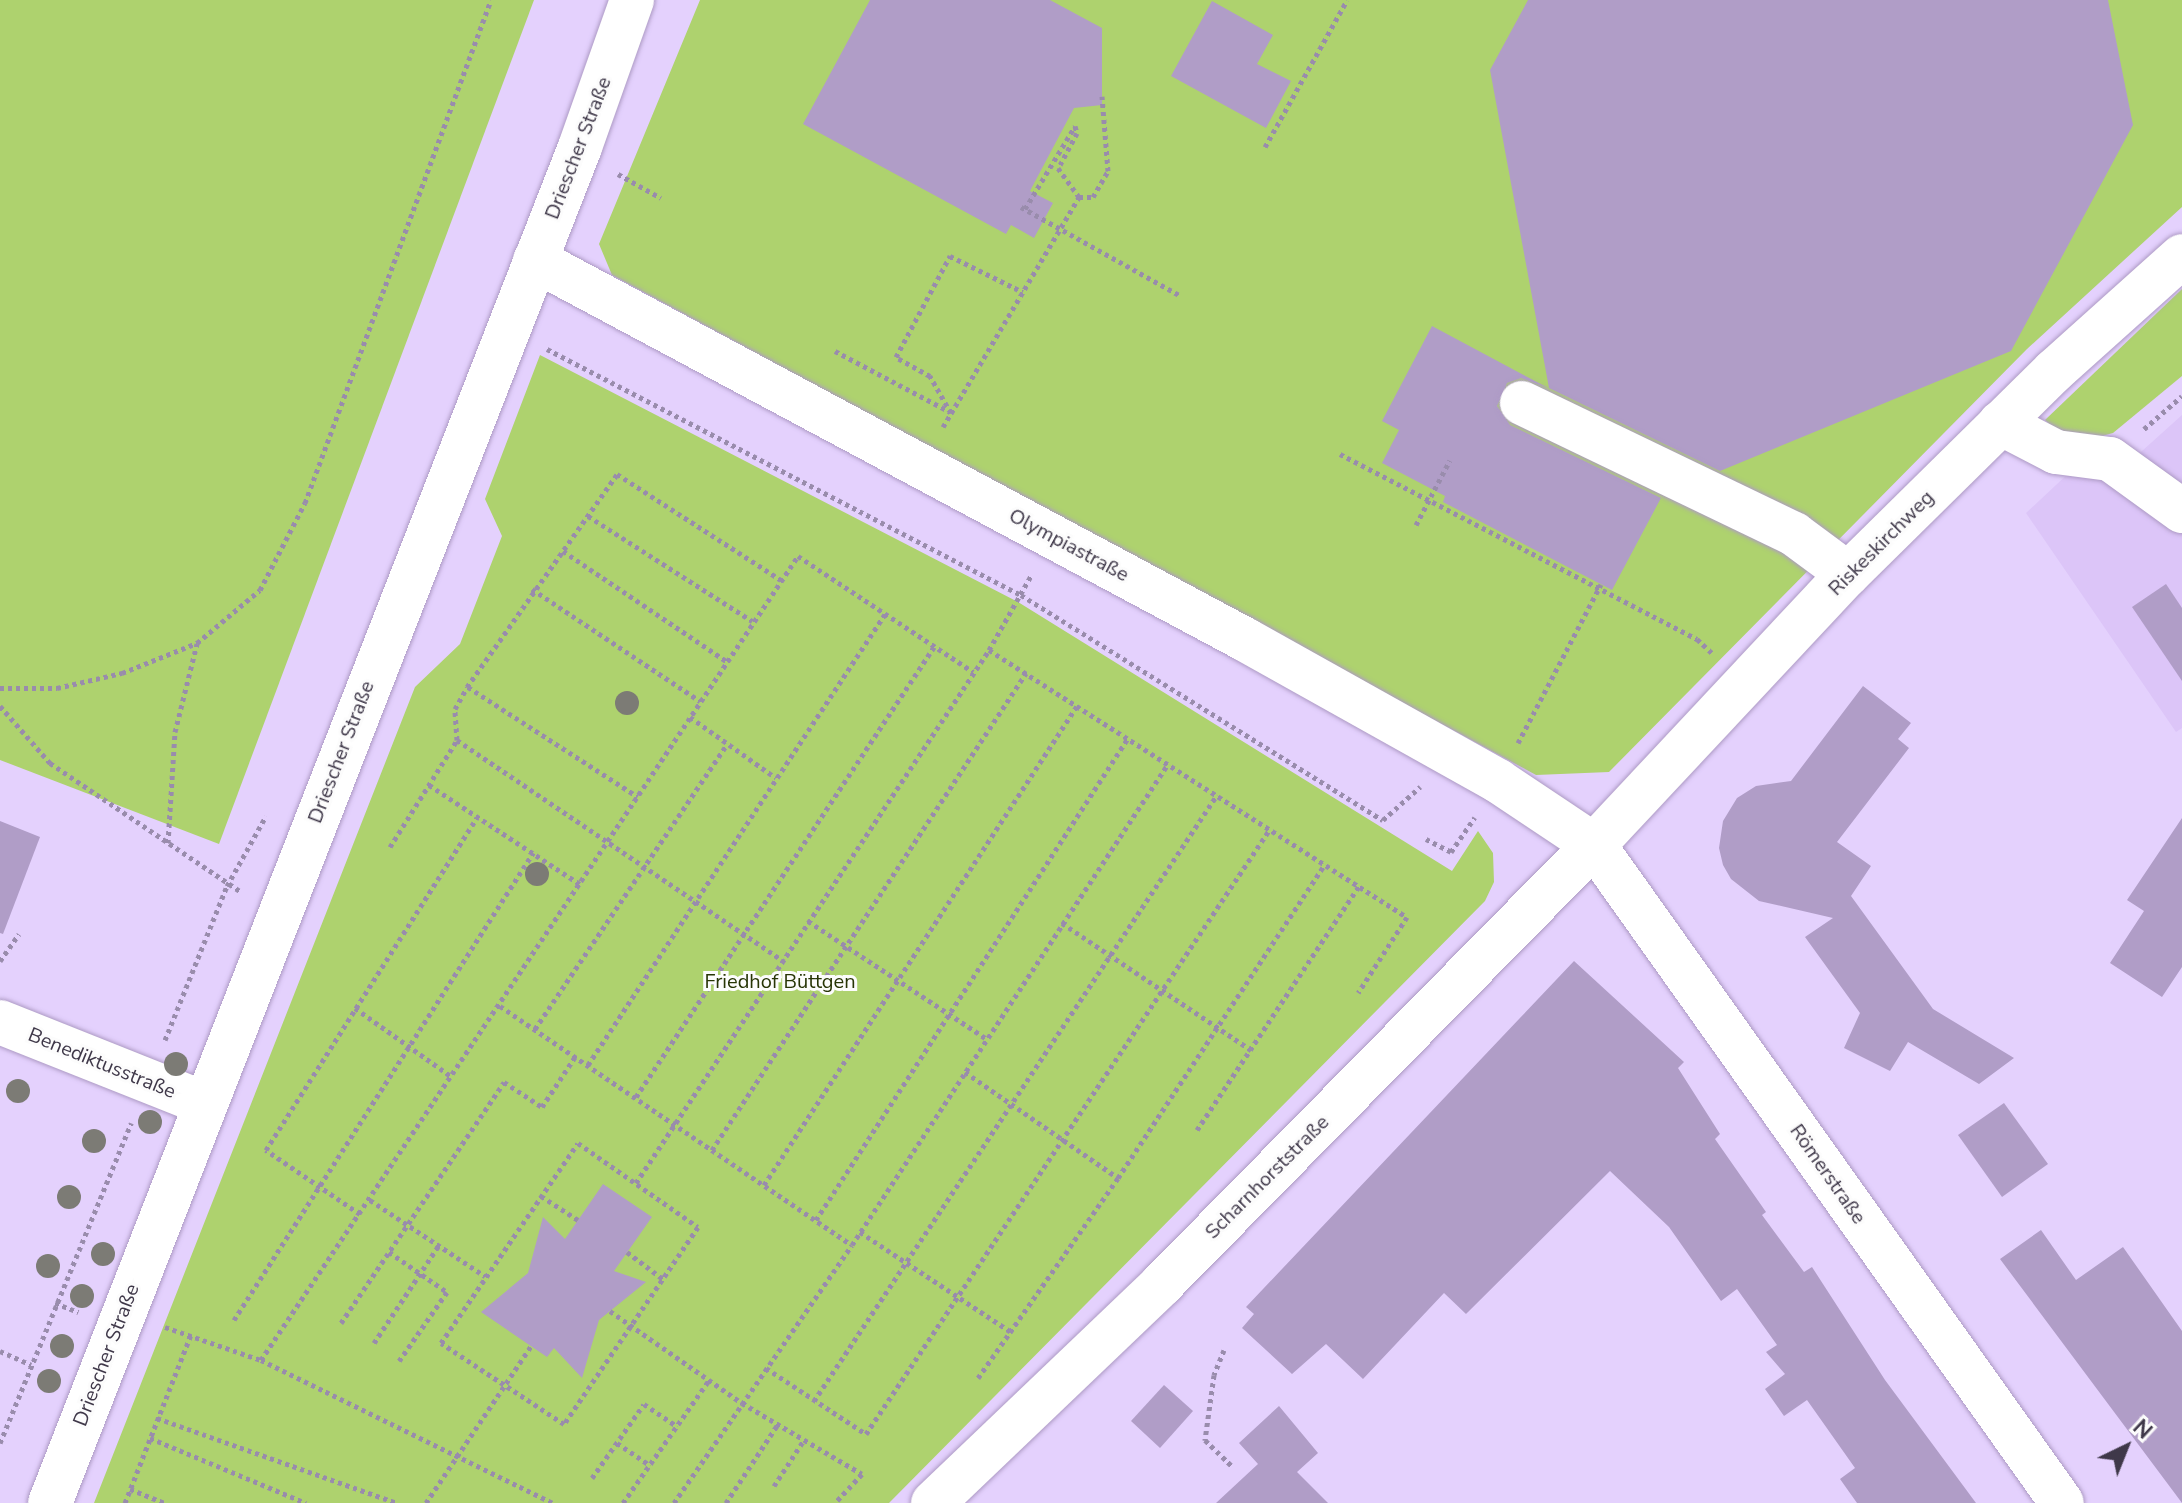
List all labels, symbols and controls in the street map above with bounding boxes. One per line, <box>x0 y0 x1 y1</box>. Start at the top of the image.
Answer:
street label: Driescher Straße <box>540 74 616 222</box>
street label: Riskeskirchweg <box>1823 485 1939 601</box>
street label: Olympiastraße <box>1005 503 1133 587</box>
street label: Driescher Straße <box>303 678 379 826</box>
park label: Friedhof Büttgen <box>704 969 856 993</box>
street label: Benediktusstraße <box>25 1022 179 1104</box>
street label: Scharnhorststraße <box>1200 1110 1334 1244</box>
street label: Römerstraße <box>1785 1120 1871 1228</box>
street label: Driescher Straße <box>68 1281 144 1429</box>
north arrow <box>2086 1407 2166 1487</box>
text: N <box>2126 1413 2159 1446</box>

